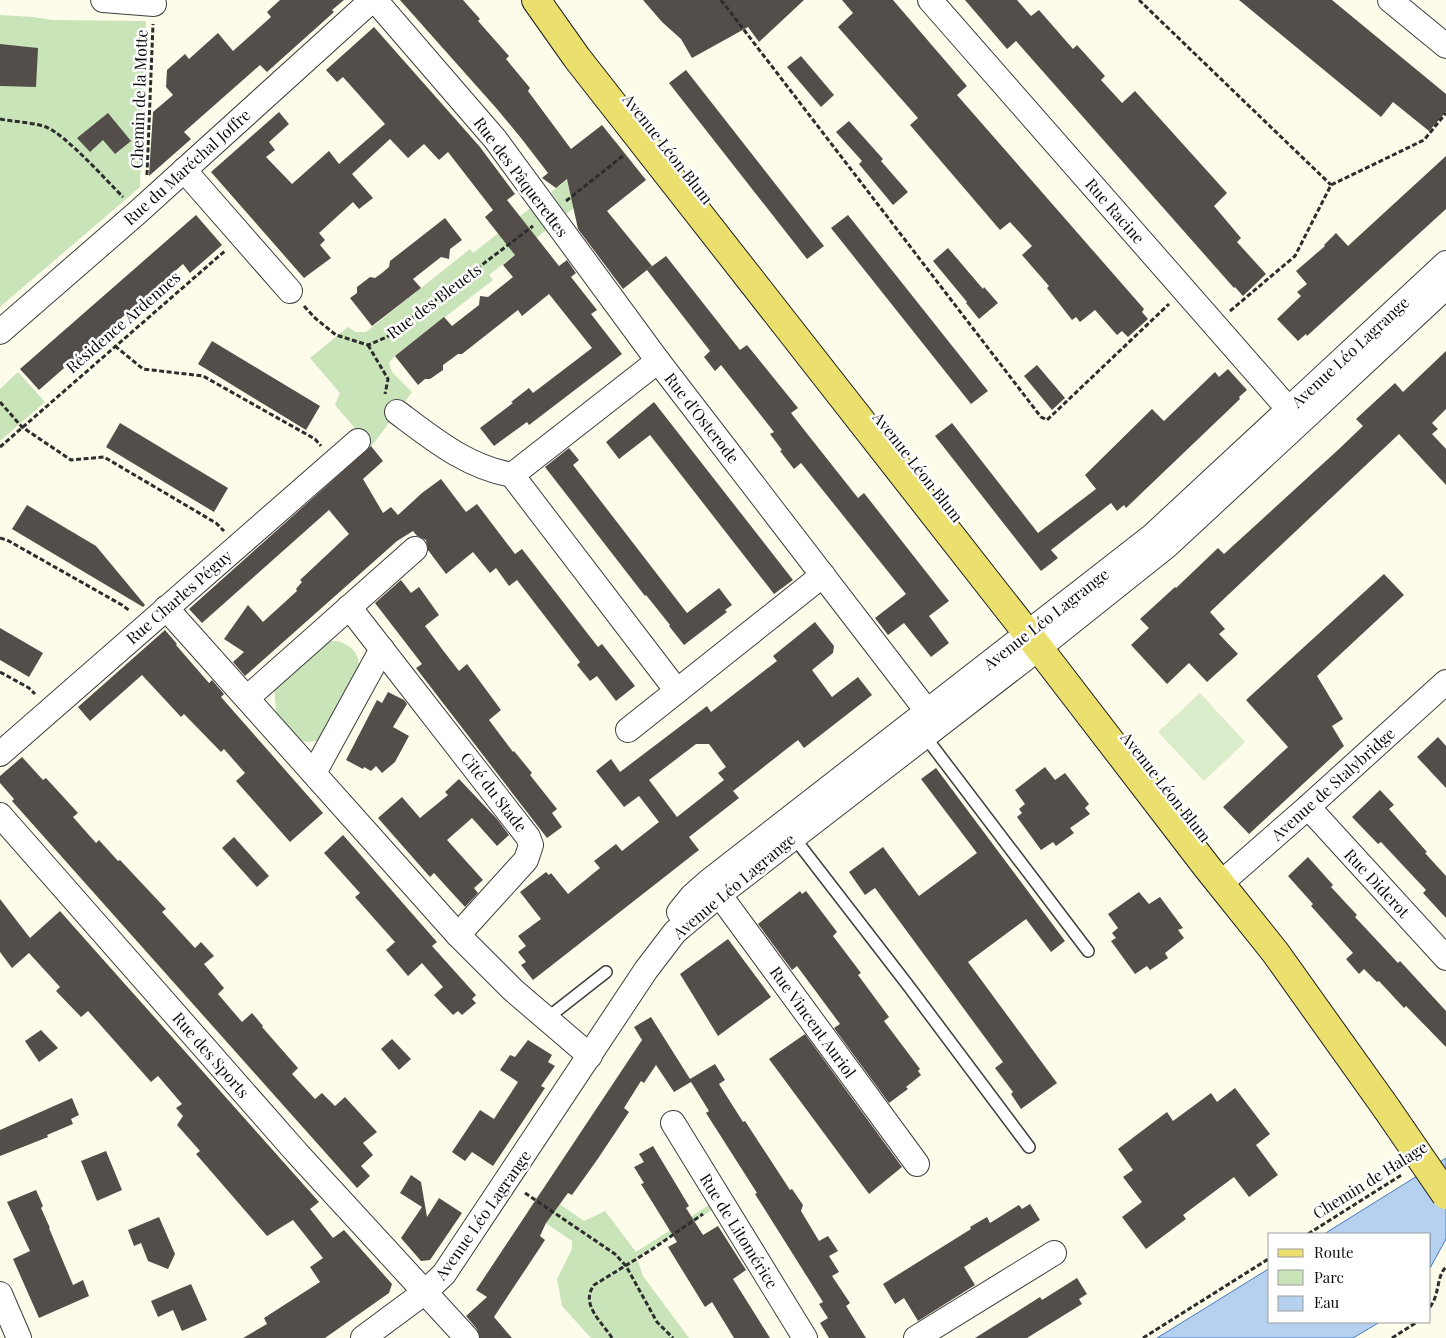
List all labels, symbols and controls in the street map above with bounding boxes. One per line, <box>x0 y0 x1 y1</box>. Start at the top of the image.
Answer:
street label: Chemin de la Motte <box>126 29 151 169</box>
street label: Avenue Léon Blum <box>618 88 718 208</box>
street label: Rue du Maréchal Joffre <box>119 104 255 229</box>
street label: Rue des Pâquerettes <box>469 113 573 241</box>
street label: Rue Racine <box>1081 174 1150 248</box>
street label: Rue des Bleuets <box>382 258 485 343</box>
street label: Résidence Ardennes <box>61 266 184 377</box>
street label: Avenue Léo Lagrange <box>1286 292 1413 412</box>
street label: Rue d'Osterode <box>660 368 744 467</box>
street label: Avenue Léon Blum <box>868 406 968 526</box>
street label: Rue Charles Péguy <box>121 545 236 648</box>
street label: Avenue Léo Lagrange <box>978 563 1113 675</box>
street label: Avenue de Stalybridge <box>1266 722 1399 845</box>
street label: Avenue Léon Blum <box>1116 726 1216 846</box>
street label: Cité du Stade <box>457 748 532 836</box>
street label: Avenue Léo Lagrange <box>667 828 799 944</box>
street label: Rue Diderot <box>1340 844 1415 922</box>
street label: Rue Vincent Auriol <box>766 962 861 1082</box>
street label: Rue des Sports <box>168 1007 254 1102</box>
street label: Chemin de Halage <box>1309 1136 1431 1223</box>
street label: Avenue Léo Lagrange <box>429 1146 535 1285</box>
street label: Rue de Litomérice <box>696 1169 783 1292</box>
legend <box>1268 1233 1431 1323</box>
text: Route <box>1314 1242 1354 1262</box>
text: Parc <box>1314 1267 1344 1287</box>
text: Eau <box>1314 1292 1340 1312</box>

